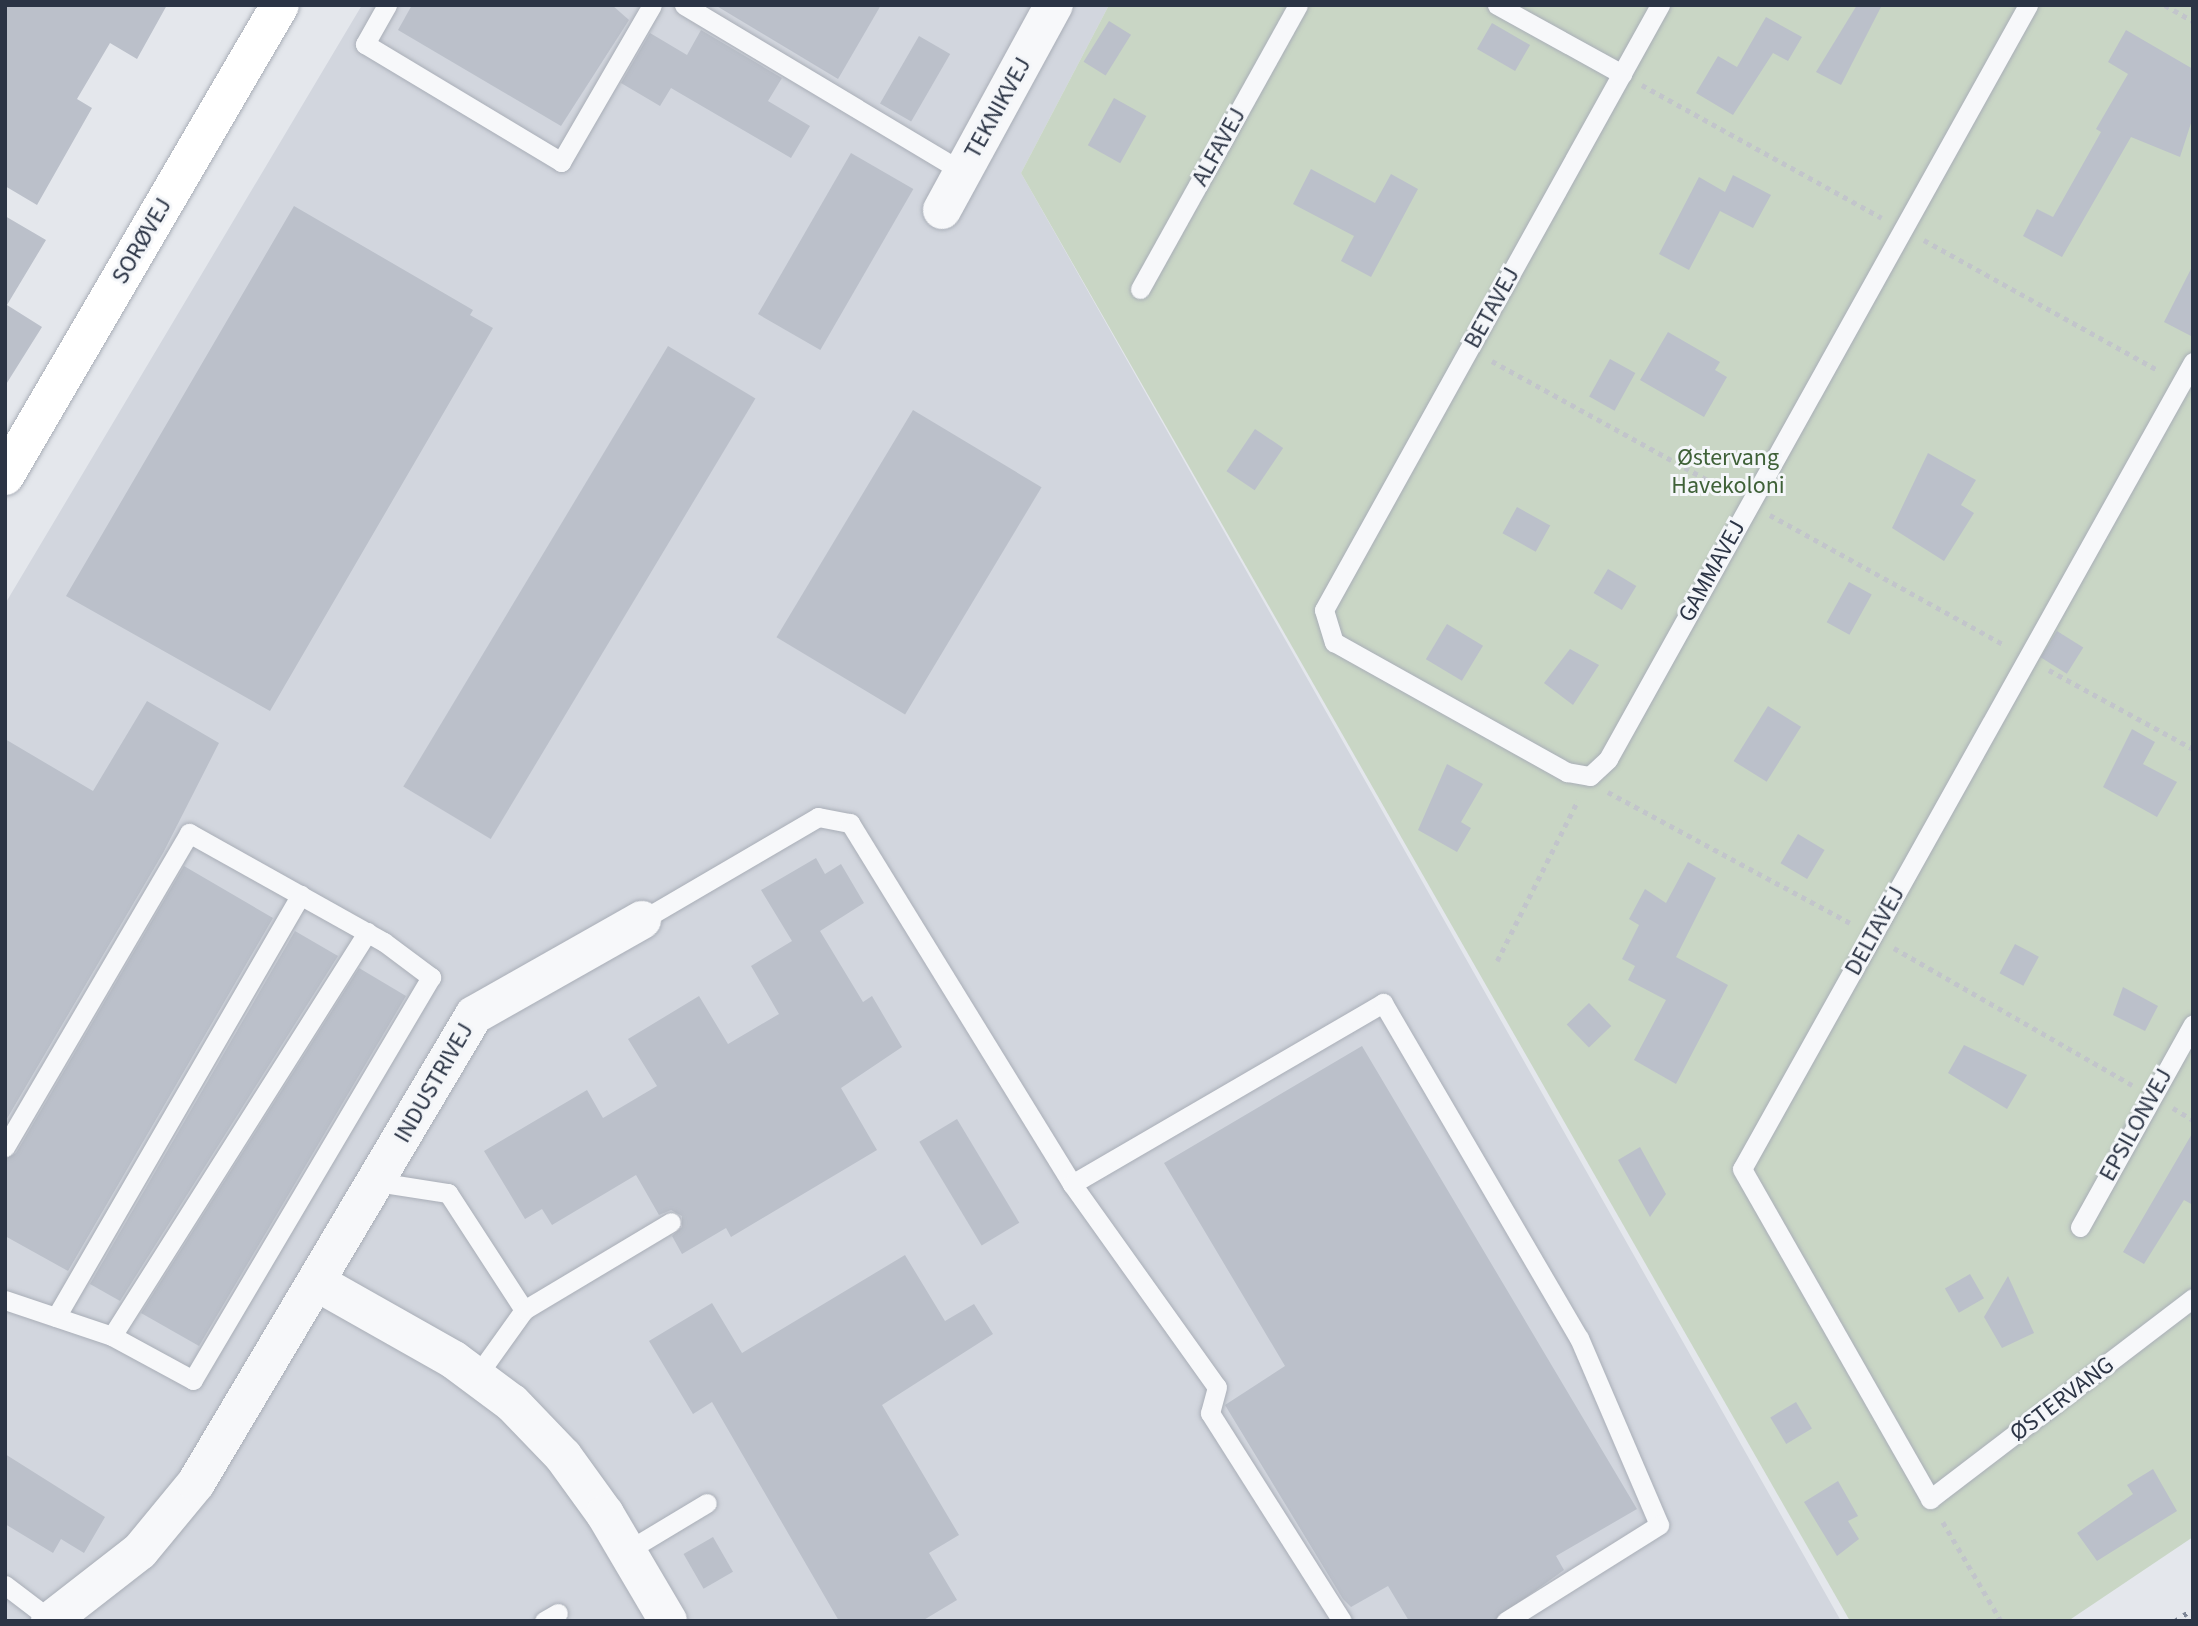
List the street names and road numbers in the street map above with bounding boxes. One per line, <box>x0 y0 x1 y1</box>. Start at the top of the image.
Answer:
street label: TEKNIKVEJ <box>958 52 1038 164</box>
street label: ALFAVEJ <box>1186 103 1252 191</box>
street label: SORØVEJ <box>106 193 178 289</box>
street label: BETAVEJ <box>1458 263 1526 353</box>
street label: GAMMAVEJ <box>1672 515 1752 627</box>
street label: DELTAVEJ <box>1839 881 1911 981</box>
street label: INDUSTRIVEJ <box>388 1018 480 1148</box>
street label: EPSILONVEJ <box>2093 1064 2179 1186</box>
street label: ØSTERVANG <box>2004 1350 2120 1448</box>

